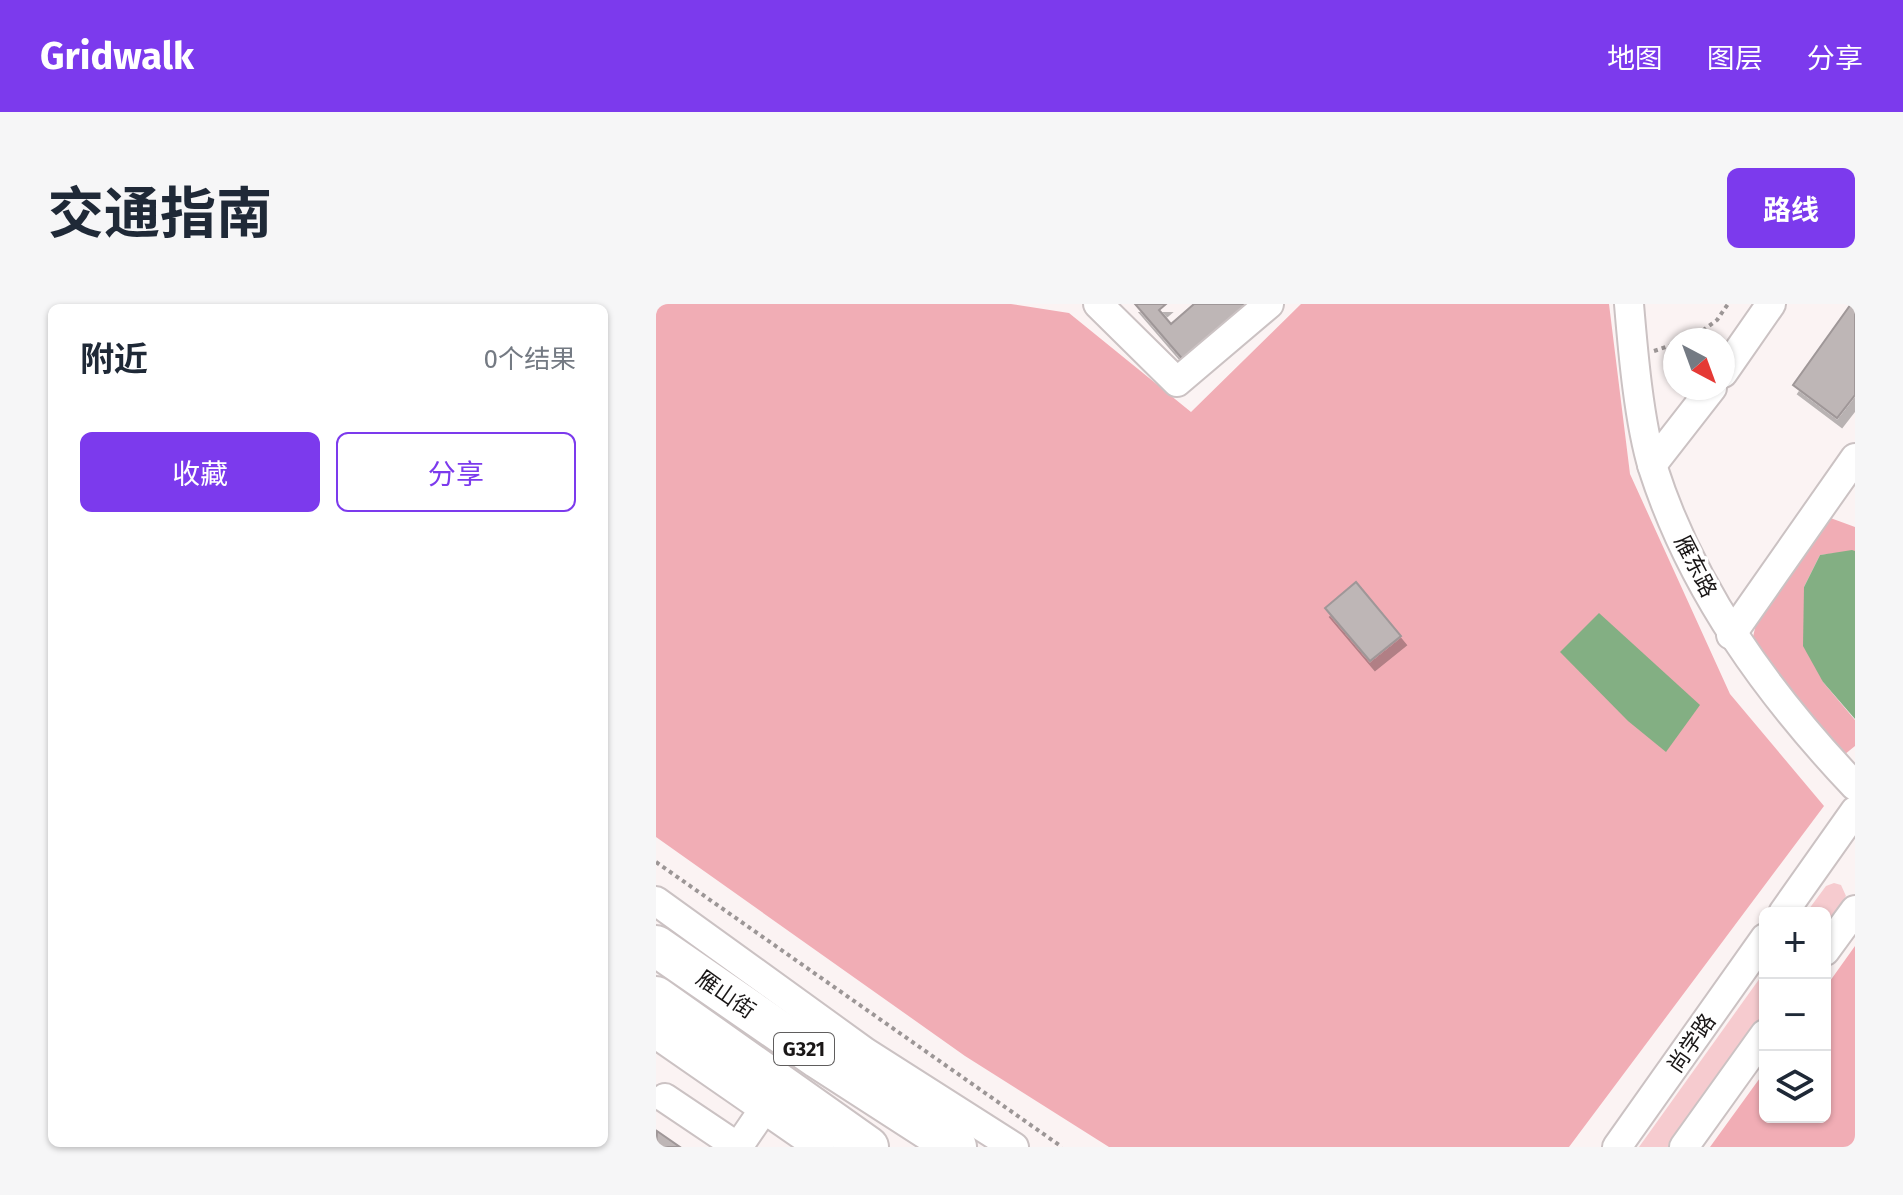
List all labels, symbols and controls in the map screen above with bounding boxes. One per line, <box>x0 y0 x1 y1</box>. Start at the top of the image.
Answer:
text: Gridwalk <box>40 33 194 79</box>
text: 地图 <box>1607 42 1663 75</box>
text: 图层 <box>1707 42 1763 75</box>
text: 分享 <box>1807 42 1863 75</box>
button: 路线 <box>1727 168 1855 248</box>
text: 交通指南 <box>48 181 272 248</box>
north arrow <box>1663 328 1735 400</box>
text: 附近 <box>80 339 148 380</box>
text: 0个结果 <box>483 344 576 375</box>
button: 收藏 <box>80 432 320 512</box>
button: 分享 <box>336 432 576 512</box>
street label: 雁东路 <box>1669 531 1723 602</box>
map controls <box>1759 907 1831 1123</box>
button: + <box>1759 907 1831 979</box>
street label: 雁山街 <box>691 964 760 1024</box>
button: − <box>1759 979 1831 1051</box>
street label: 尚学路 <box>1661 1009 1721 1078</box>
road number: G321 <box>774 1033 834 1065</box>
button: layers <box>1759 1051 1831 1123</box>

